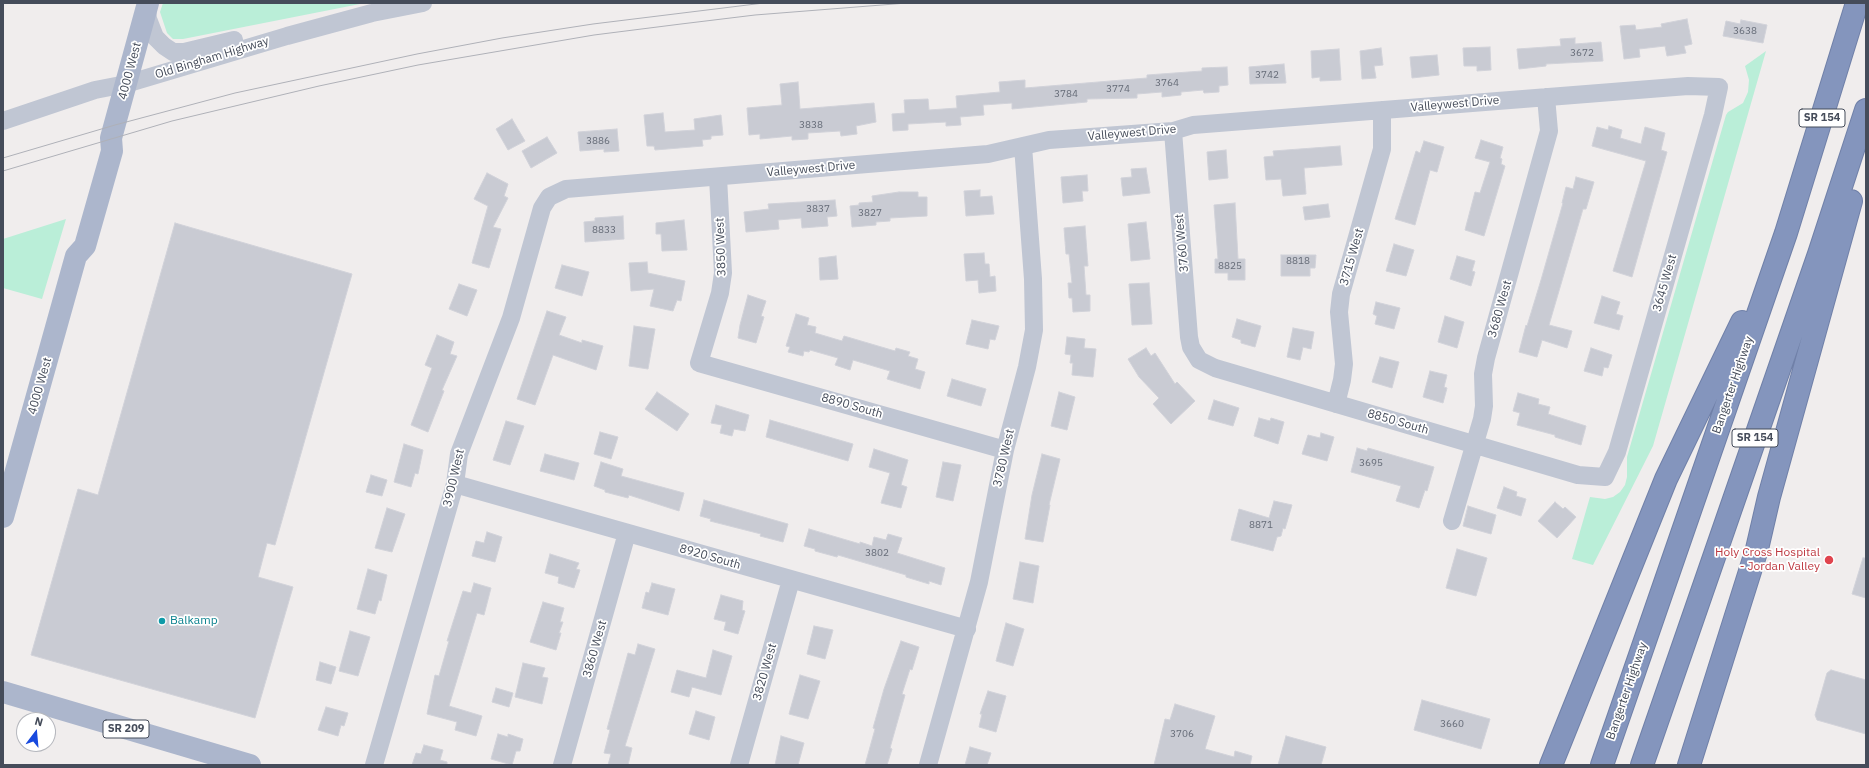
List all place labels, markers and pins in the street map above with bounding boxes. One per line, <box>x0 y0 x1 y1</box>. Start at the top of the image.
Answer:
place label: Holy Cross Hospital - Jordan Valley <box>1715 546 1820 574</box>
marker: Holy Cross Hospital - Jordan Valley <box>1823 554 1835 566</box>
place label: Balkamp <box>170 614 218 628</box>
marker: Balkamp <box>157 616 167 626</box>

